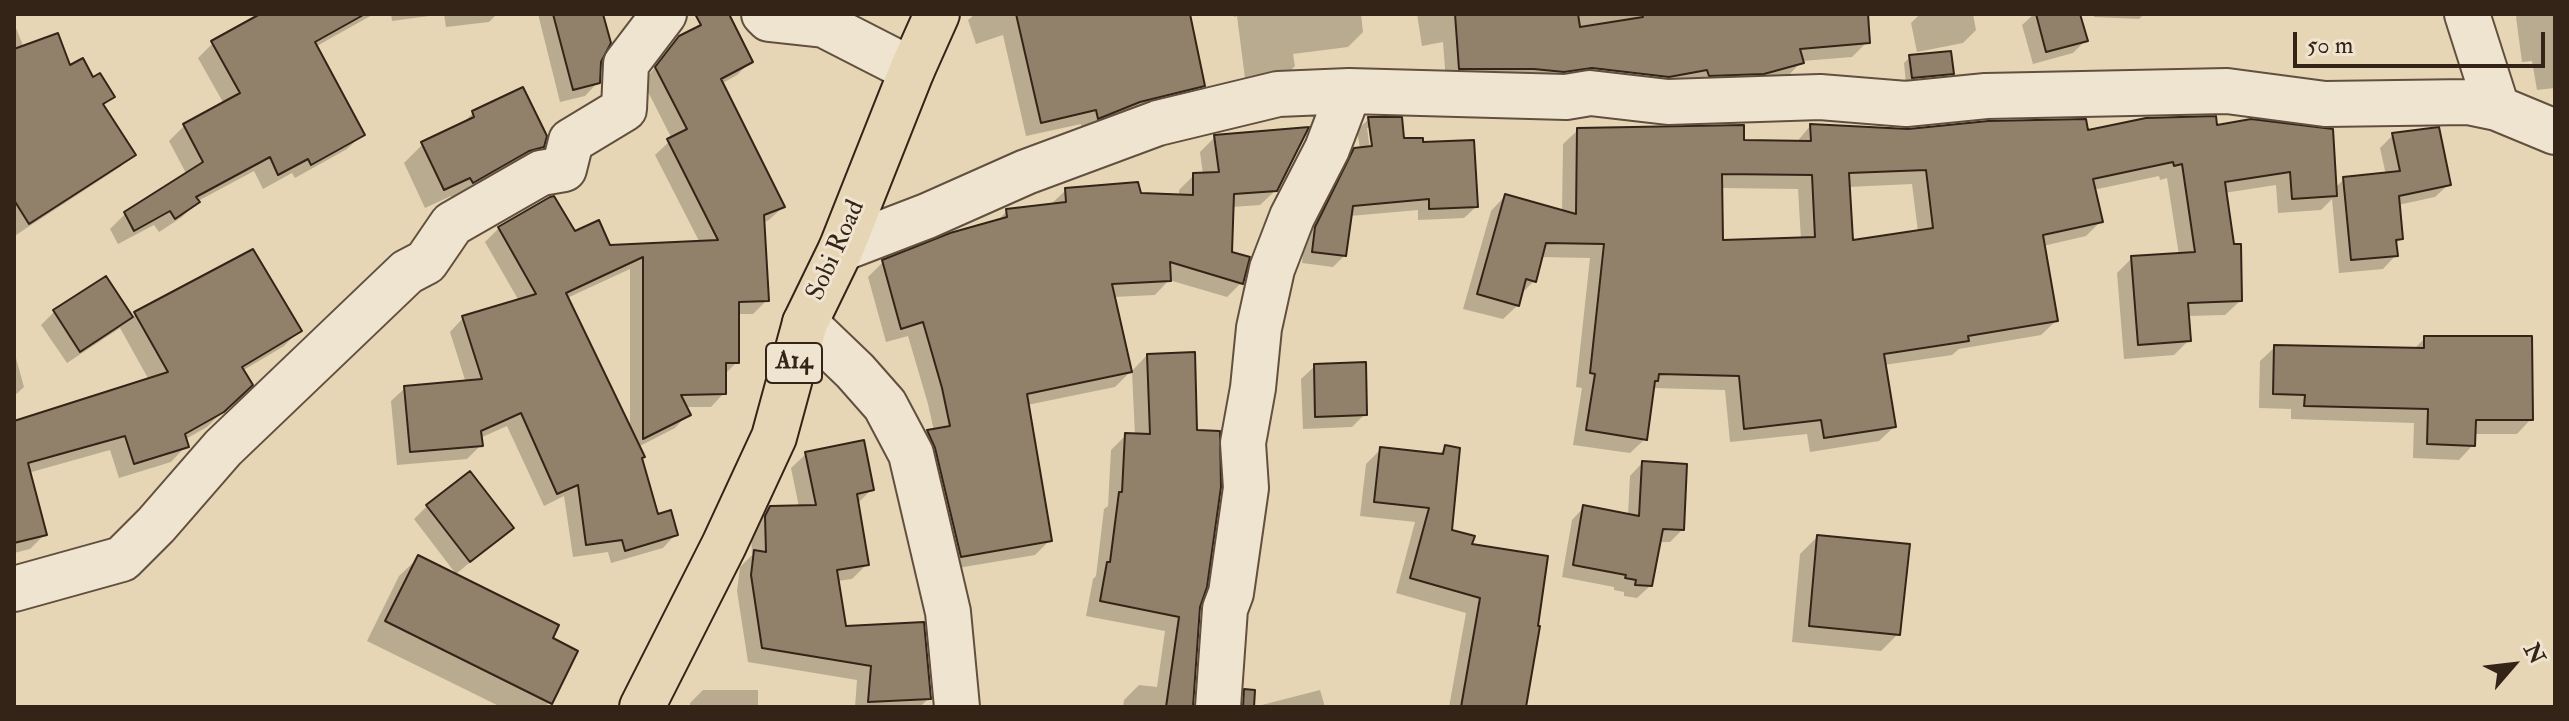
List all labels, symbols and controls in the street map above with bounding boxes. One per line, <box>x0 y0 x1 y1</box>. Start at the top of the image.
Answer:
scale bar <box>2297 16 2549 66</box>
text: 50 m <box>2307 30 2353 61</box>
street label: Sobi Road <box>801 196 873 306</box>
road number: A14 <box>766 343 822 383</box>
north arrow <box>2473 625 2553 705</box>
text: N <box>2517 638 2551 669</box>

